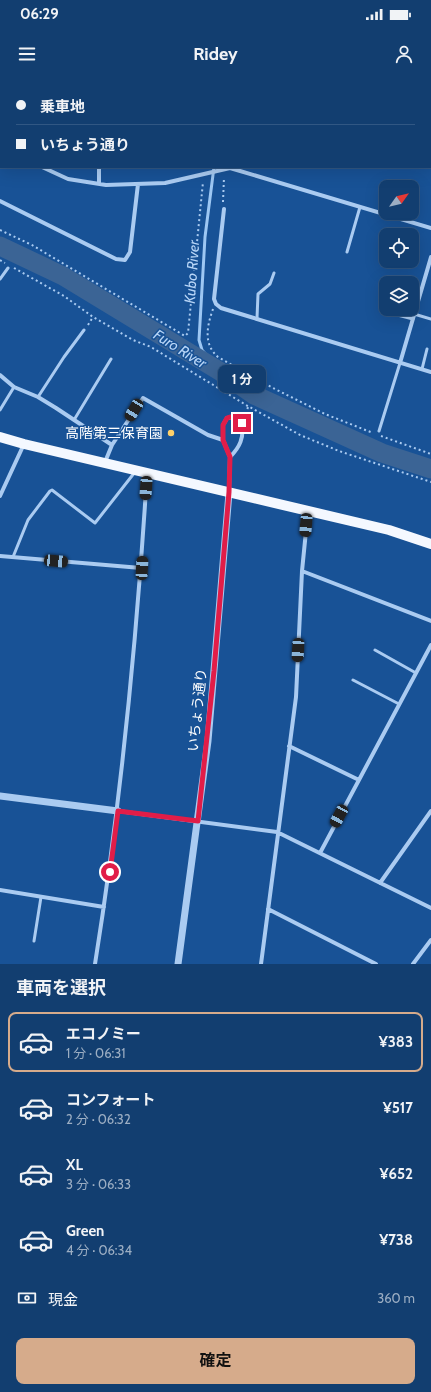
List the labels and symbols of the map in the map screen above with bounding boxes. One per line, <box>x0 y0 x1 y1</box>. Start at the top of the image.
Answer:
north arrow <box>379 180 419 220</box>
water label: Kubo River <box>181 238 203 304</box>
water label: Furo River <box>150 326 211 373</box>
callout: 1 分 <box>218 365 266 393</box>
car <box>123 397 145 423</box>
route end <box>233 414 251 432</box>
place label: 高階第三保育園 <box>65 424 163 442</box>
marker: 高階第三保育園 <box>166 428 176 438</box>
car <box>139 476 153 500</box>
car <box>299 513 313 537</box>
car <box>44 554 68 568</box>
car <box>135 556 149 580</box>
car <box>291 638 305 662</box>
street label: いちょう通り <box>184 667 210 753</box>
car <box>328 803 350 829</box>
route start <box>101 863 119 881</box>

